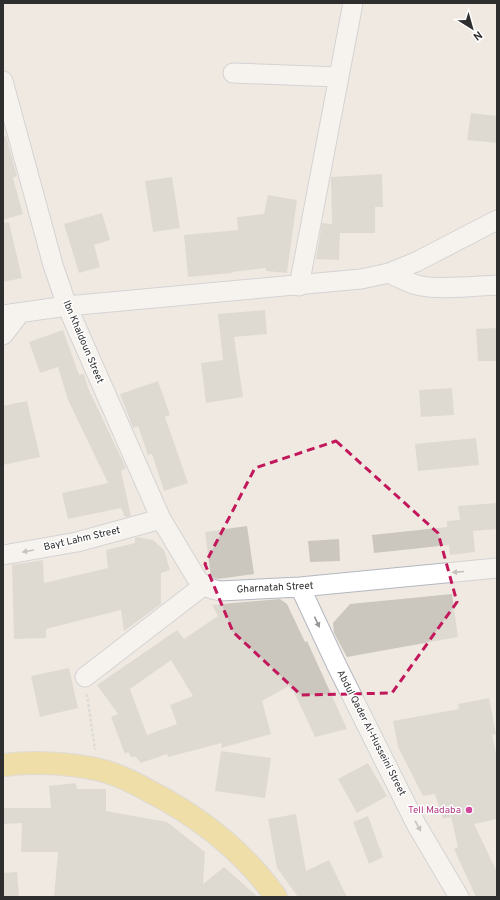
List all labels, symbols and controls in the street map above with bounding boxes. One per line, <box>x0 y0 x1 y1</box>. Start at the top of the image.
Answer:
north arrow <box>452 8 492 48</box>
text: N <box>470 27 485 43</box>
street label: Ibn Khaldoun Street <box>60 299 106 386</box>
street label: Bayt Lahm Street <box>42 524 122 554</box>
one-way arrow <box>22 548 34 554</box>
one-way arrow <box>452 569 464 575</box>
street label: Gharnatah Street <box>236 579 314 597</box>
one-way arrow <box>314 617 320 629</box>
street label: Abdul Qader Al-Husseini Street <box>334 668 409 798</box>
place label: Tell Madaba <box>408 804 461 817</box>
marker: Tell Madaba <box>464 805 474 815</box>
one-way arrow <box>415 820 421 832</box>

